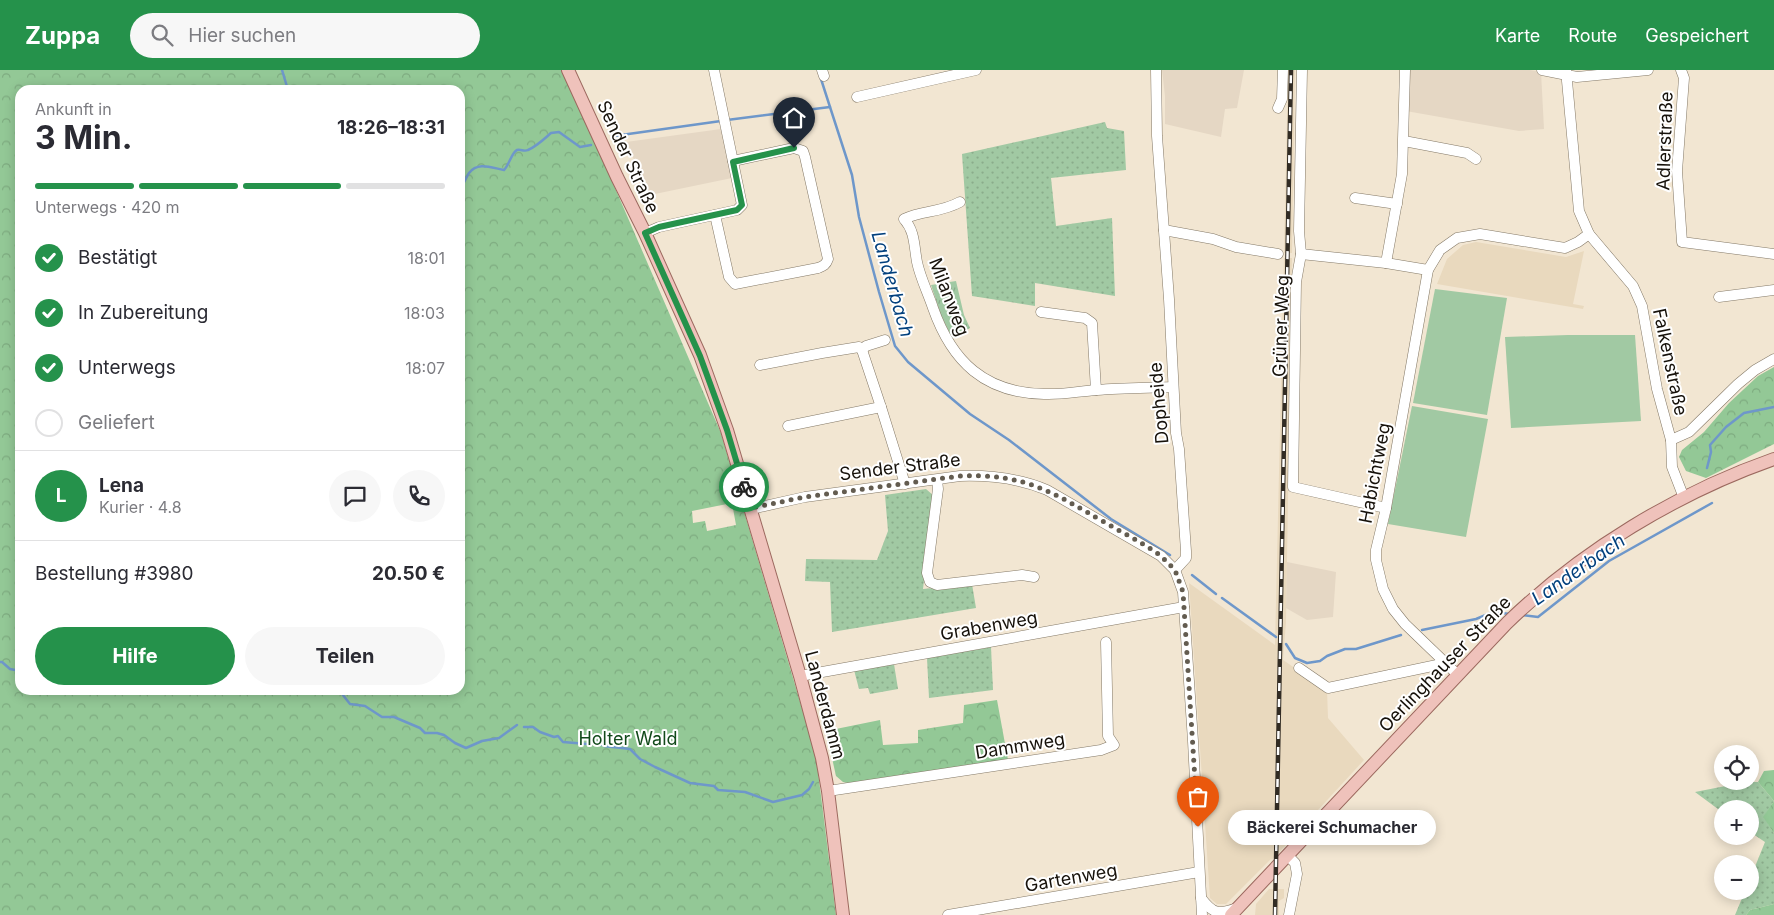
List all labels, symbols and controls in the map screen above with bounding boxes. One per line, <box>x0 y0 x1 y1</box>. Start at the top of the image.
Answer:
search box <box>130 13 480 58</box>
text: Zuppa <box>25 21 100 50</box>
icon: search <box>148 21 176 49</box>
text: Hier suchen <box>188 24 296 47</box>
text: Karte <box>1495 25 1540 46</box>
text: Route <box>1568 25 1617 46</box>
text: Gespeichert <box>1645 25 1749 46</box>
street label: Adlerstraße <box>1652 91 1677 191</box>
street label: Sender Straße <box>593 97 664 216</box>
pin <box>773 97 815 148</box>
text: Ankunft in <box>35 99 112 119</box>
icon: home <box>780 104 808 132</box>
text: 18:26–18:31 <box>337 116 445 139</box>
text: 3 Min. <box>35 118 132 157</box>
text: Unterwegs · 420 m <box>35 197 180 217</box>
water label: Landerbach <box>866 229 919 340</box>
icon: check <box>35 244 63 272</box>
text: Bestätigt <box>78 246 157 269</box>
text: 18:01 <box>407 248 445 268</box>
street label: Milanweg <box>925 255 974 339</box>
street label: Grüner Weg <box>1268 275 1293 377</box>
icon: check <box>35 299 63 327</box>
text: In Zubereitung <box>78 301 208 324</box>
text: 18:03 <box>404 303 445 323</box>
street label: Falkenstraße <box>1649 306 1692 417</box>
icon: check <box>35 354 63 382</box>
text: Unterwegs <box>78 356 176 379</box>
text: 18:07 <box>405 358 445 378</box>
street label: Dopheide <box>1144 361 1173 445</box>
text: Geliefert <box>78 411 155 434</box>
street label: Habichtweg <box>1354 421 1395 525</box>
street label: Sender Straße <box>838 449 962 484</box>
courier <box>719 462 769 512</box>
button: chat <box>329 470 381 522</box>
button: phone <box>393 470 445 522</box>
icon: bike <box>730 473 758 501</box>
text: Lena <box>99 474 144 497</box>
text: L <box>56 484 66 507</box>
text: Kurier · 4.8 <box>99 497 182 517</box>
water label: Landerbach <box>1527 529 1630 610</box>
text: Bestellung #3980 <box>35 562 194 585</box>
text: 20.50 € <box>372 562 445 585</box>
street label: Oerlinghauser Straße <box>1374 591 1515 736</box>
street label: Grabenweg <box>939 607 1039 644</box>
button: Hilfe <box>35 627 235 685</box>
button: Teilen <box>245 627 445 685</box>
street label: Landerdamm <box>801 648 850 761</box>
park label: Holter Wald <box>578 728 678 749</box>
street label: Dammweg <box>974 728 1066 763</box>
map controls <box>1714 745 1759 900</box>
button: locate <box>1714 745 1759 790</box>
pin <box>1177 776 1219 827</box>
icon: bag <box>1184 783 1212 811</box>
button: + <box>1714 800 1759 845</box>
callout: Bäckerei Schumacher <box>1228 810 1436 844</box>
text: Bäckerei Schumacher <box>1247 817 1417 837</box>
button: − <box>1714 855 1759 900</box>
street label: Gartenweg <box>1023 859 1119 896</box>

